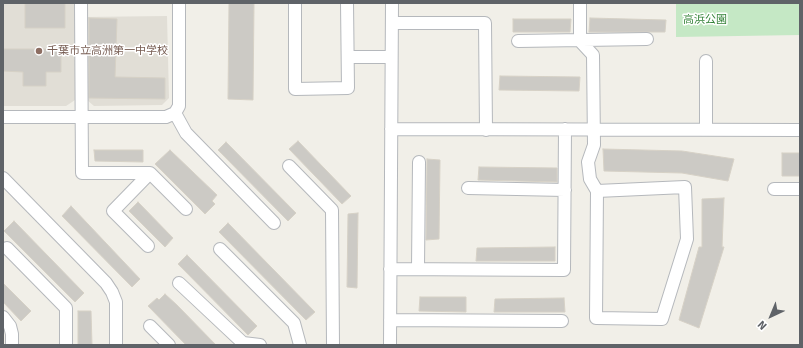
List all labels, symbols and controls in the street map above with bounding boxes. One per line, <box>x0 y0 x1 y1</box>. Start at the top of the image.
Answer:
park label: 高浜公園 <box>683 13 727 27</box>
place label: 千葉市立高洲第一中学校 <box>47 44 168 58</box>
marker: 千葉市立高洲第一中学校 <box>34 46 44 56</box>
north arrow <box>751 296 791 336</box>
text: N <box>755 318 770 332</box>

